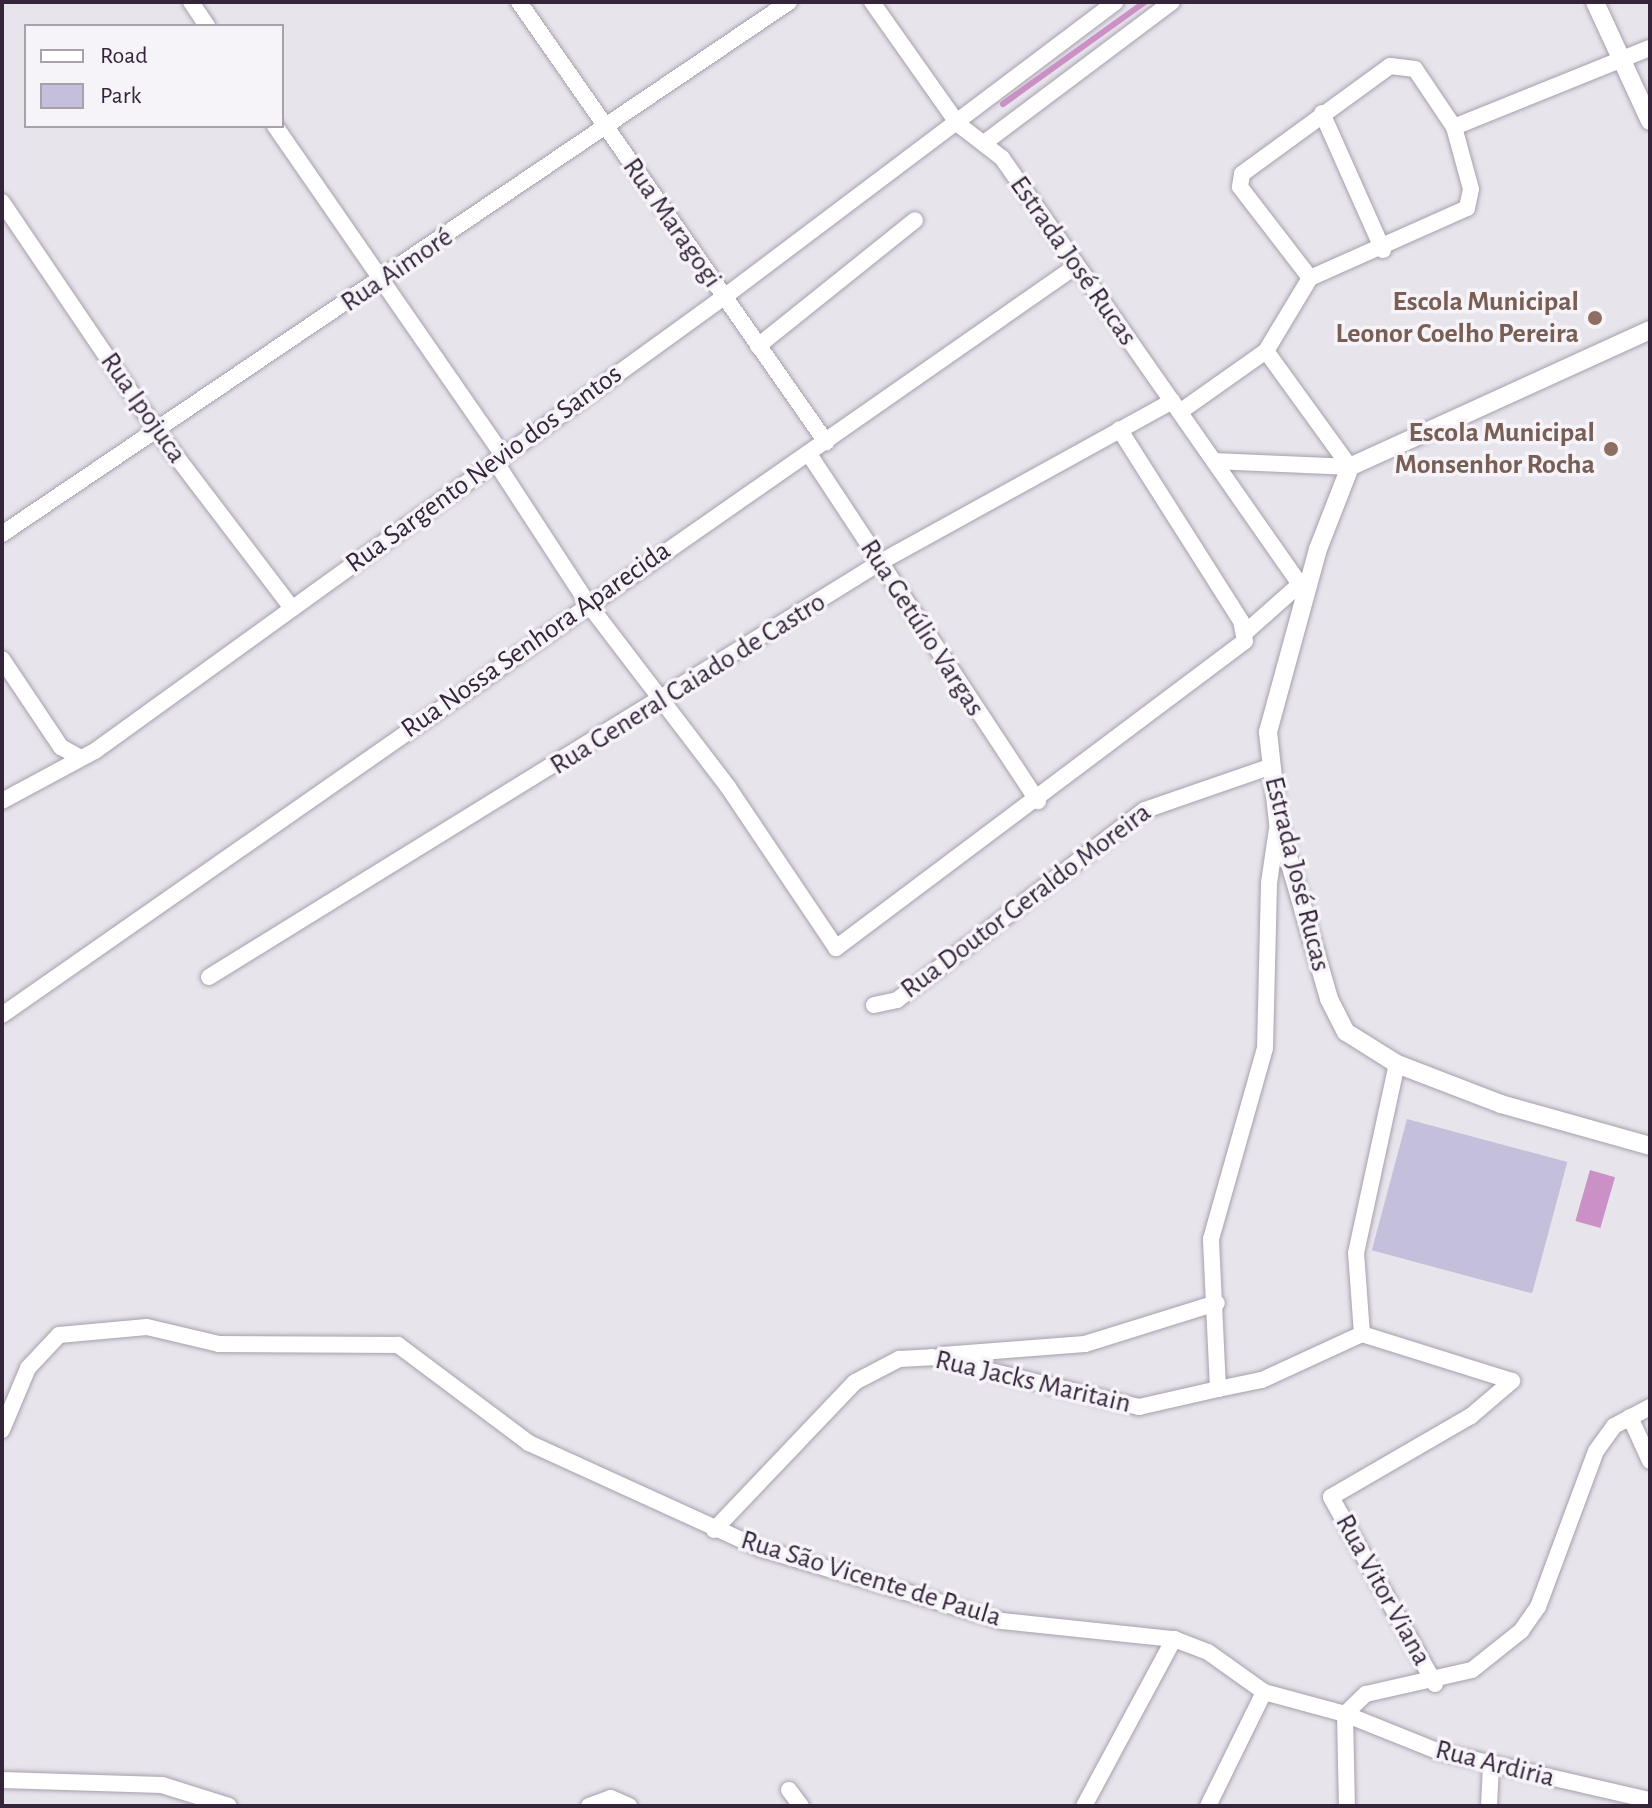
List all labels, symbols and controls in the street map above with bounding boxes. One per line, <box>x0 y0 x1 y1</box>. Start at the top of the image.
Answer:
legend <box>24 24 284 128</box>
text: Road <box>100 44 148 68</box>
text: Park <box>100 84 141 108</box>
street label: Rua Maragogi <box>615 152 729 294</box>
street label: Estrada José Rucas <box>1002 170 1144 352</box>
street label: Rua Aimoré <box>335 220 459 320</box>
place label: Escola Municipal Leonor Coelho Pereira <box>1335 285 1579 351</box>
marker: Escola Municipal Leonor Coelho Pereira <box>1586 309 1604 327</box>
street label: Rua Ipojuca <box>93 346 193 470</box>
street label: Rua Sargento Nevio dos Santos <box>339 357 629 581</box>
place label: Escola Municipal Monsenhor Rocha <box>1395 416 1595 482</box>
marker: Escola Municipal Monsenhor Rocha <box>1602 440 1620 458</box>
street label: Rua Getúlio Vargas <box>852 533 992 723</box>
street label: Rua Nossa Senhora Aparecida <box>395 534 677 746</box>
street label: Rua General Caiado de Castro <box>544 585 832 783</box>
street label: Estrada José Rucas <box>1257 773 1337 975</box>
street label: Rua Doutor Geraldo Moreira <box>894 796 1158 1006</box>
street label: Rua Jacks Maritain <box>932 1343 1134 1421</box>
street label: Rua Vitor Viana <box>1328 1509 1438 1671</box>
street label: Rua São Vicente de Paula <box>737 1523 1005 1635</box>
street label: Rua Ardiria <box>1432 1733 1558 1795</box>

